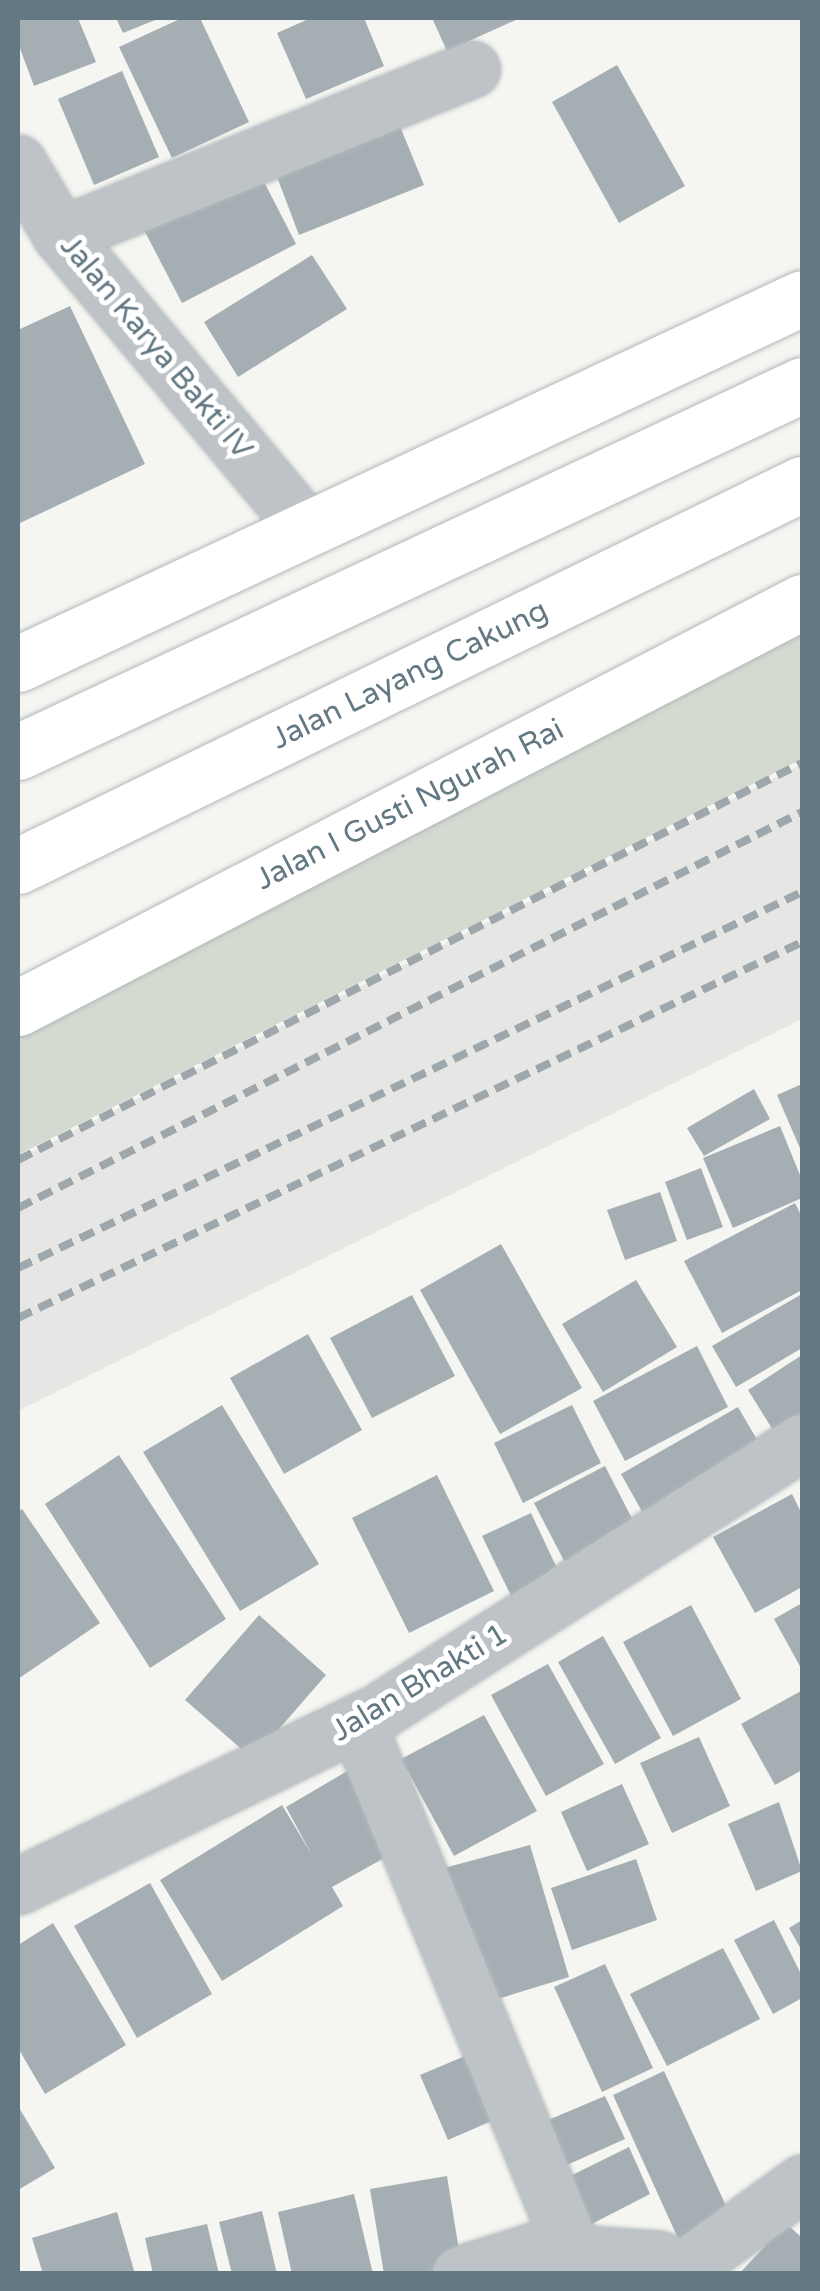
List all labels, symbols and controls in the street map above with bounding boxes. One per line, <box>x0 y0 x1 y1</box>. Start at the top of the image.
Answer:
street label: Jalan Karya Bakti IV <box>52 229 260 467</box>
street label: Jalan Layang Cakung <box>266 593 554 757</box>
street label: Jalan I Gusti Ngurah Rai <box>250 712 570 898</box>
street label: Jalan Bhakti 1 <box>325 1616 515 1750</box>

